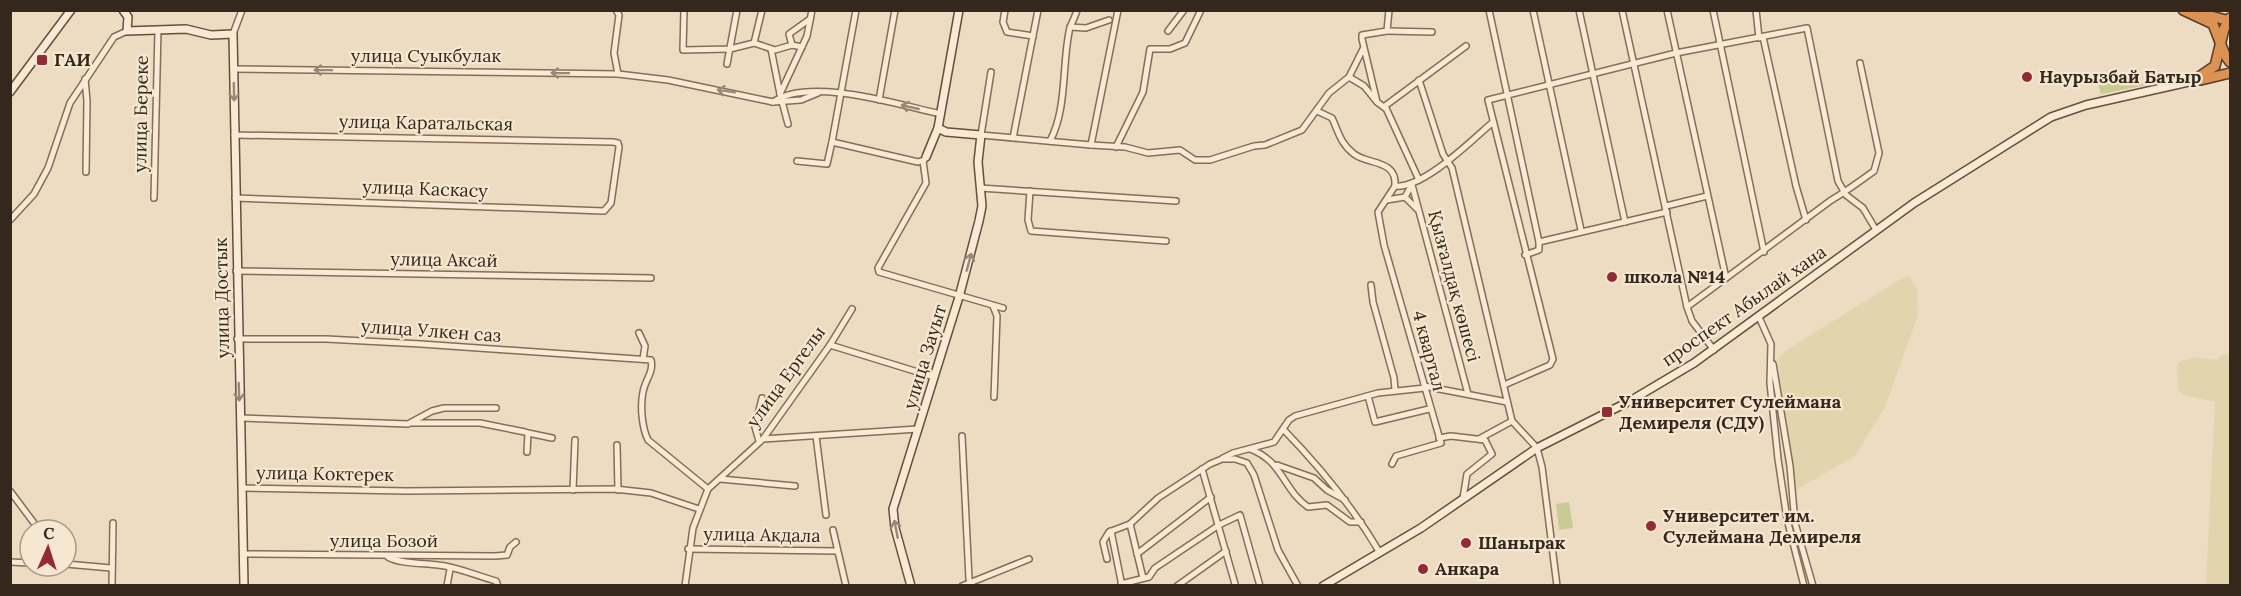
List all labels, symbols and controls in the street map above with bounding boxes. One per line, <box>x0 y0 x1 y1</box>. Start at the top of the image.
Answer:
street label: улица Суыкбулак <box>351 44 502 67</box>
place label: ГАИ <box>54 48 91 71</box>
marker: ГАИ <box>35 53 49 67</box>
street label: улица Береке <box>128 55 153 173</box>
one-way arrow <box>313 64 333 76</box>
place label: Наурызбай Батыр <box>2039 65 2202 88</box>
one-way arrow <box>550 67 570 79</box>
marker: Наурызбай Батыр <box>2020 70 2034 84</box>
one-way arrow <box>228 82 240 102</box>
one-way arrow <box>717 85 736 96</box>
one-way arrow <box>900 101 920 112</box>
street label: улица Каратальская <box>339 109 513 136</box>
street label: улица Каскасу <box>362 175 489 202</box>
street label: Қызғалдақ көшесі <box>1423 208 1486 364</box>
street label: улица Достык <box>209 237 234 359</box>
street label: проспект Абылай хана <box>1657 240 1830 371</box>
street label: улица Аксай <box>390 247 498 272</box>
one-way arrow <box>963 253 975 272</box>
place label: школа №14 <box>1624 265 1725 288</box>
marker: школа №14 <box>1605 270 1619 284</box>
street label: улица Зауыт <box>898 302 951 412</box>
street label: 4 квартал <box>1408 308 1451 394</box>
street label: улица Улкен саз <box>360 314 502 347</box>
street label: улица Ергелы <box>741 321 830 432</box>
one-way arrow <box>233 382 245 402</box>
place label: Университет Сулеймана Демиреля (СДУ) <box>1619 390 1842 434</box>
marker: Университет Сулеймана Демиреля (СДУ) <box>1600 405 1614 419</box>
street label: улица Коктерек <box>256 461 394 486</box>
place label: Университет им. Сулеймана Демиреля <box>1663 504 1861 548</box>
north arrow <box>18 518 78 578</box>
marker: Университет им. Сулеймана Демиреля <box>1644 519 1658 533</box>
one-way arrow <box>890 520 901 539</box>
street label: улица Акдала <box>703 522 821 547</box>
text: С <box>43 523 55 543</box>
street label: улица Бозой <box>330 529 438 552</box>
place label: Шанырак <box>1478 531 1566 554</box>
marker: Шанырак <box>1459 536 1473 550</box>
place label: Анкара <box>1435 557 1500 580</box>
marker: Анкара <box>1416 562 1430 576</box>

